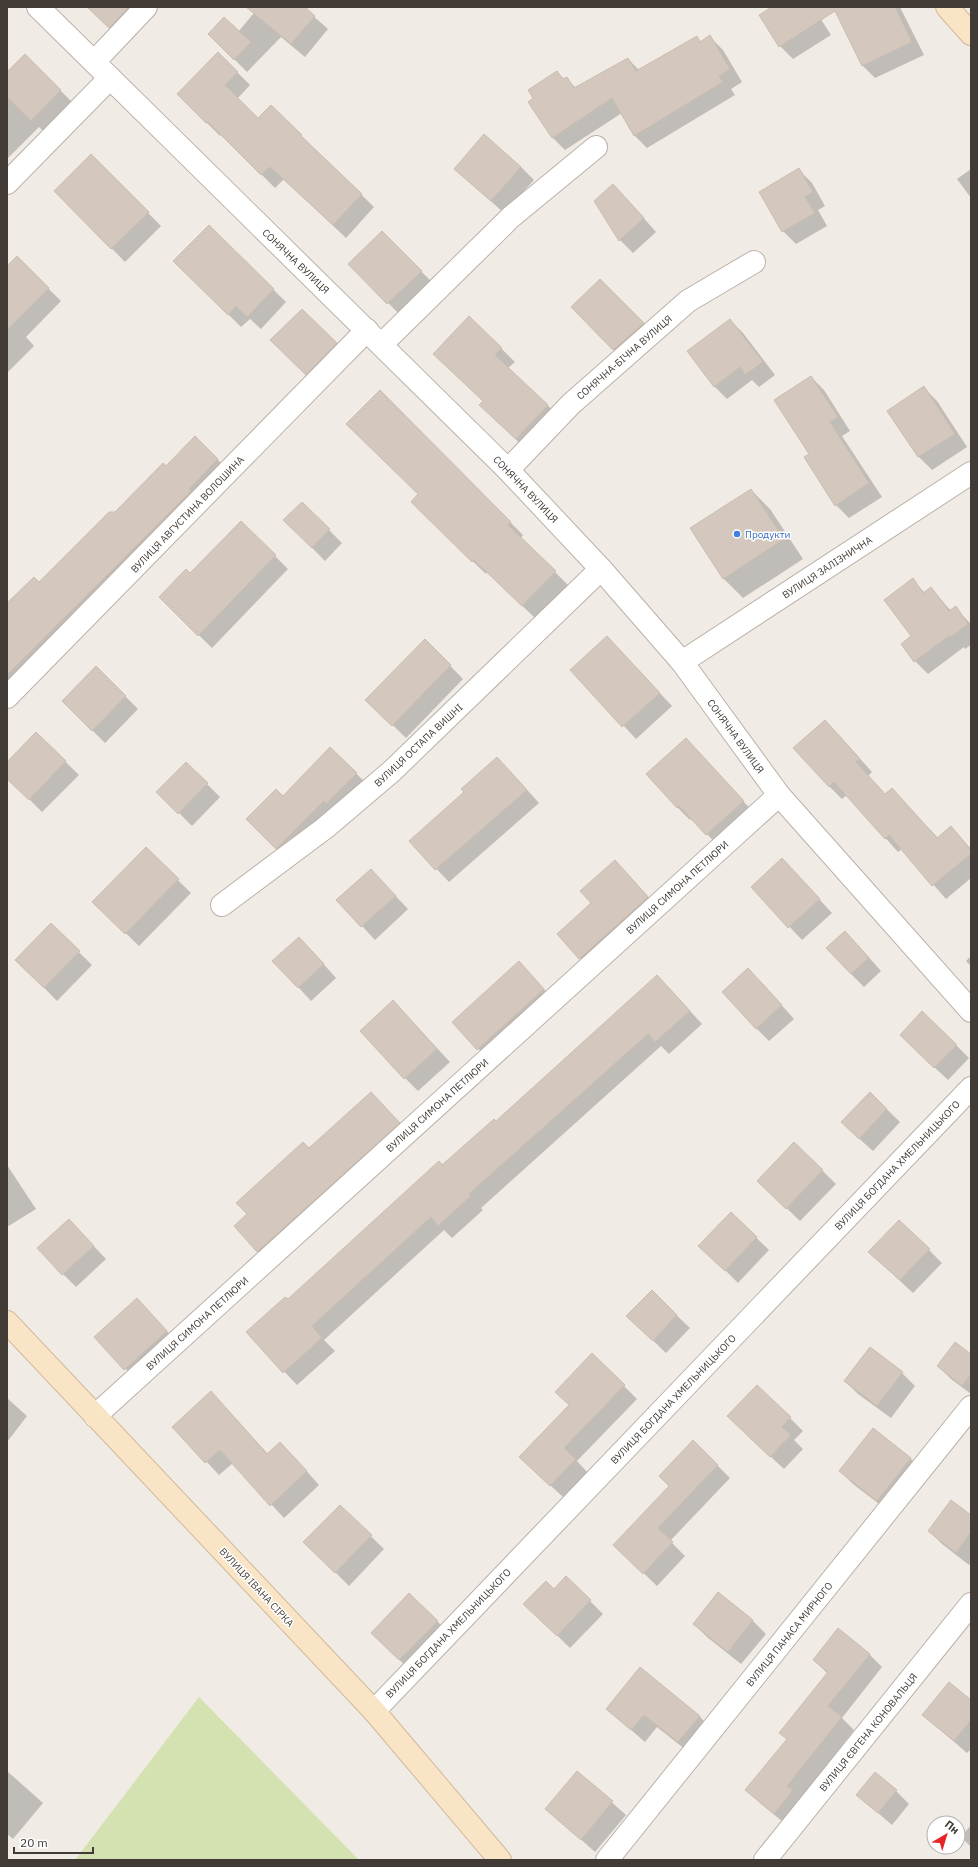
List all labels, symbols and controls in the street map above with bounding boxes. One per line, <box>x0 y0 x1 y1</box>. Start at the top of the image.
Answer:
street label: СОНЯЧНА ВУЛИЦЯ <box>259 226 332 297</box>
street label: СОНЯЧНА-БІЧНА ВУЛИЦЯ <box>574 312 675 402</box>
street label: ВУЛИЦЯ АВГУСТИНА ВОЛОШИНА <box>128 453 247 576</box>
street label: СОНЯЧНА ВУЛИЦЯ <box>490 453 561 526</box>
place label: Продукти <box>745 528 790 541</box>
marker: Продукти <box>732 529 742 539</box>
street label: ВУЛИЦЯ ЗАЛІЗНИЧНА <box>780 533 875 601</box>
street label: СОНЯЧНА ВУЛИЦЯ <box>704 697 767 776</box>
street label: ВУЛИЦЯ ОСТАПА ВИШНІ <box>371 701 465 790</box>
street label: ВУЛИЦЯ СИМОНА ПЕТЛЮРИ <box>623 838 731 937</box>
street label: ВУЛИЦЯ СИМОНА ПЕТЛЮРИ <box>383 1056 491 1155</box>
street label: ВУЛИЦЯ БОГДАНА ХМЕЛЬНИЦЬКОГО <box>832 1098 963 1233</box>
street label: ВУЛИЦЯ СИМОНА ПЕТЛЮРИ <box>143 1274 251 1373</box>
street label: ВУЛИЦЯ БОГДАНА ХМЕЛЬНИЦЬКОГО <box>608 1332 739 1467</box>
street label: ВУЛИЦЯ ІВАНА СІРКА <box>217 1545 297 1630</box>
street label: ВУЛИЦЯ БОГДАНА ХМЕЛЬНИЦЬКОГО <box>383 1566 514 1701</box>
street label: ВУЛИЦЯ ПАНАСА МИРНОГО <box>743 1579 836 1689</box>
street label: ВУЛИЦЯ ЄВГЕНА КОНОВАЛЬЦЯ <box>817 1670 920 1794</box>
north arrow <box>926 1815 966 1855</box>
text: Пн <box>942 1817 962 1837</box>
scale bar <box>14 1829 93 1855</box>
text: 20 m <box>20 1835 48 1850</box>

